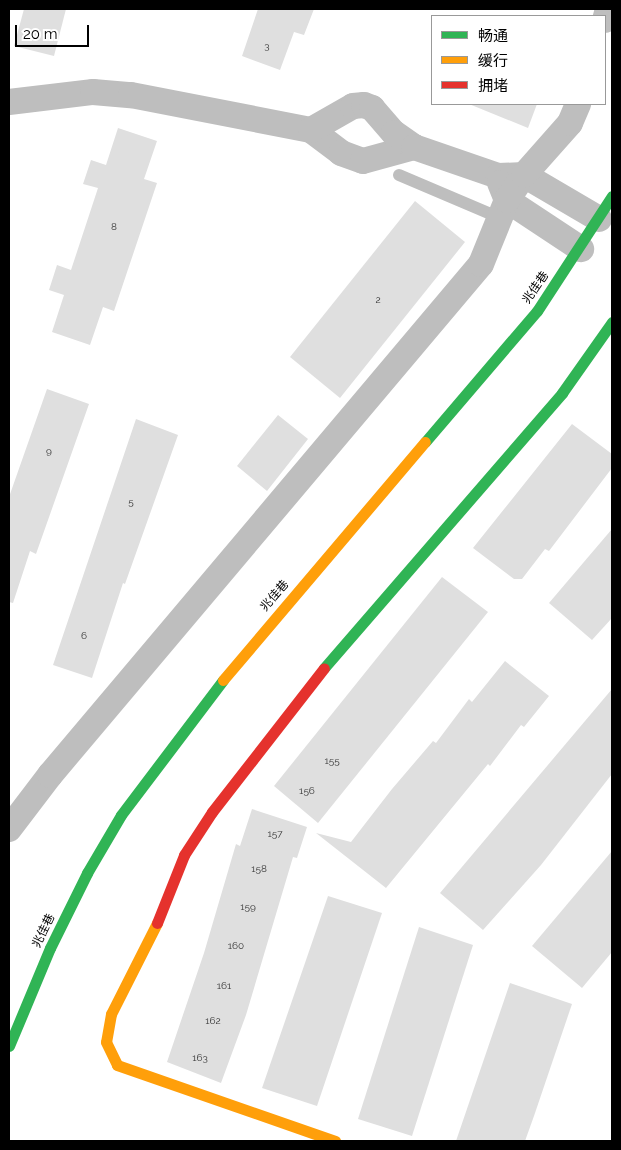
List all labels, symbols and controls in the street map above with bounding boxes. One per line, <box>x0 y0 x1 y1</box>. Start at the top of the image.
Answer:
scale bar <box>18 15 91 47</box>
legend <box>431 15 606 105</box>
text: 20 m <box>23 25 58 43</box>
text: 畅通 <box>478 27 508 45</box>
house number: 3 <box>264 40 270 52</box>
text: 缓行 <box>478 52 508 70</box>
text: 拥堵 <box>478 77 508 95</box>
house number: 8 <box>111 221 117 233</box>
street label: 兆佳巷 <box>520 269 552 307</box>
house number: 2 <box>375 294 381 306</box>
house number: 9 <box>46 445 52 457</box>
house number: 5 <box>128 496 134 508</box>
street label: 兆佳巷 <box>258 578 292 614</box>
house number: 6 <box>81 630 87 642</box>
house number: 155 <box>324 755 340 767</box>
house number: 156 <box>299 785 315 797</box>
house number: 157 <box>267 828 283 840</box>
house number: 158 <box>251 863 267 875</box>
house number: 159 <box>240 901 256 913</box>
street label: 兆佳巷 <box>30 912 58 950</box>
house number: 160 <box>228 940 244 952</box>
house number: 161 <box>217 980 231 992</box>
house number: 162 <box>205 1015 221 1027</box>
house number: 163 <box>192 1052 208 1064</box>

